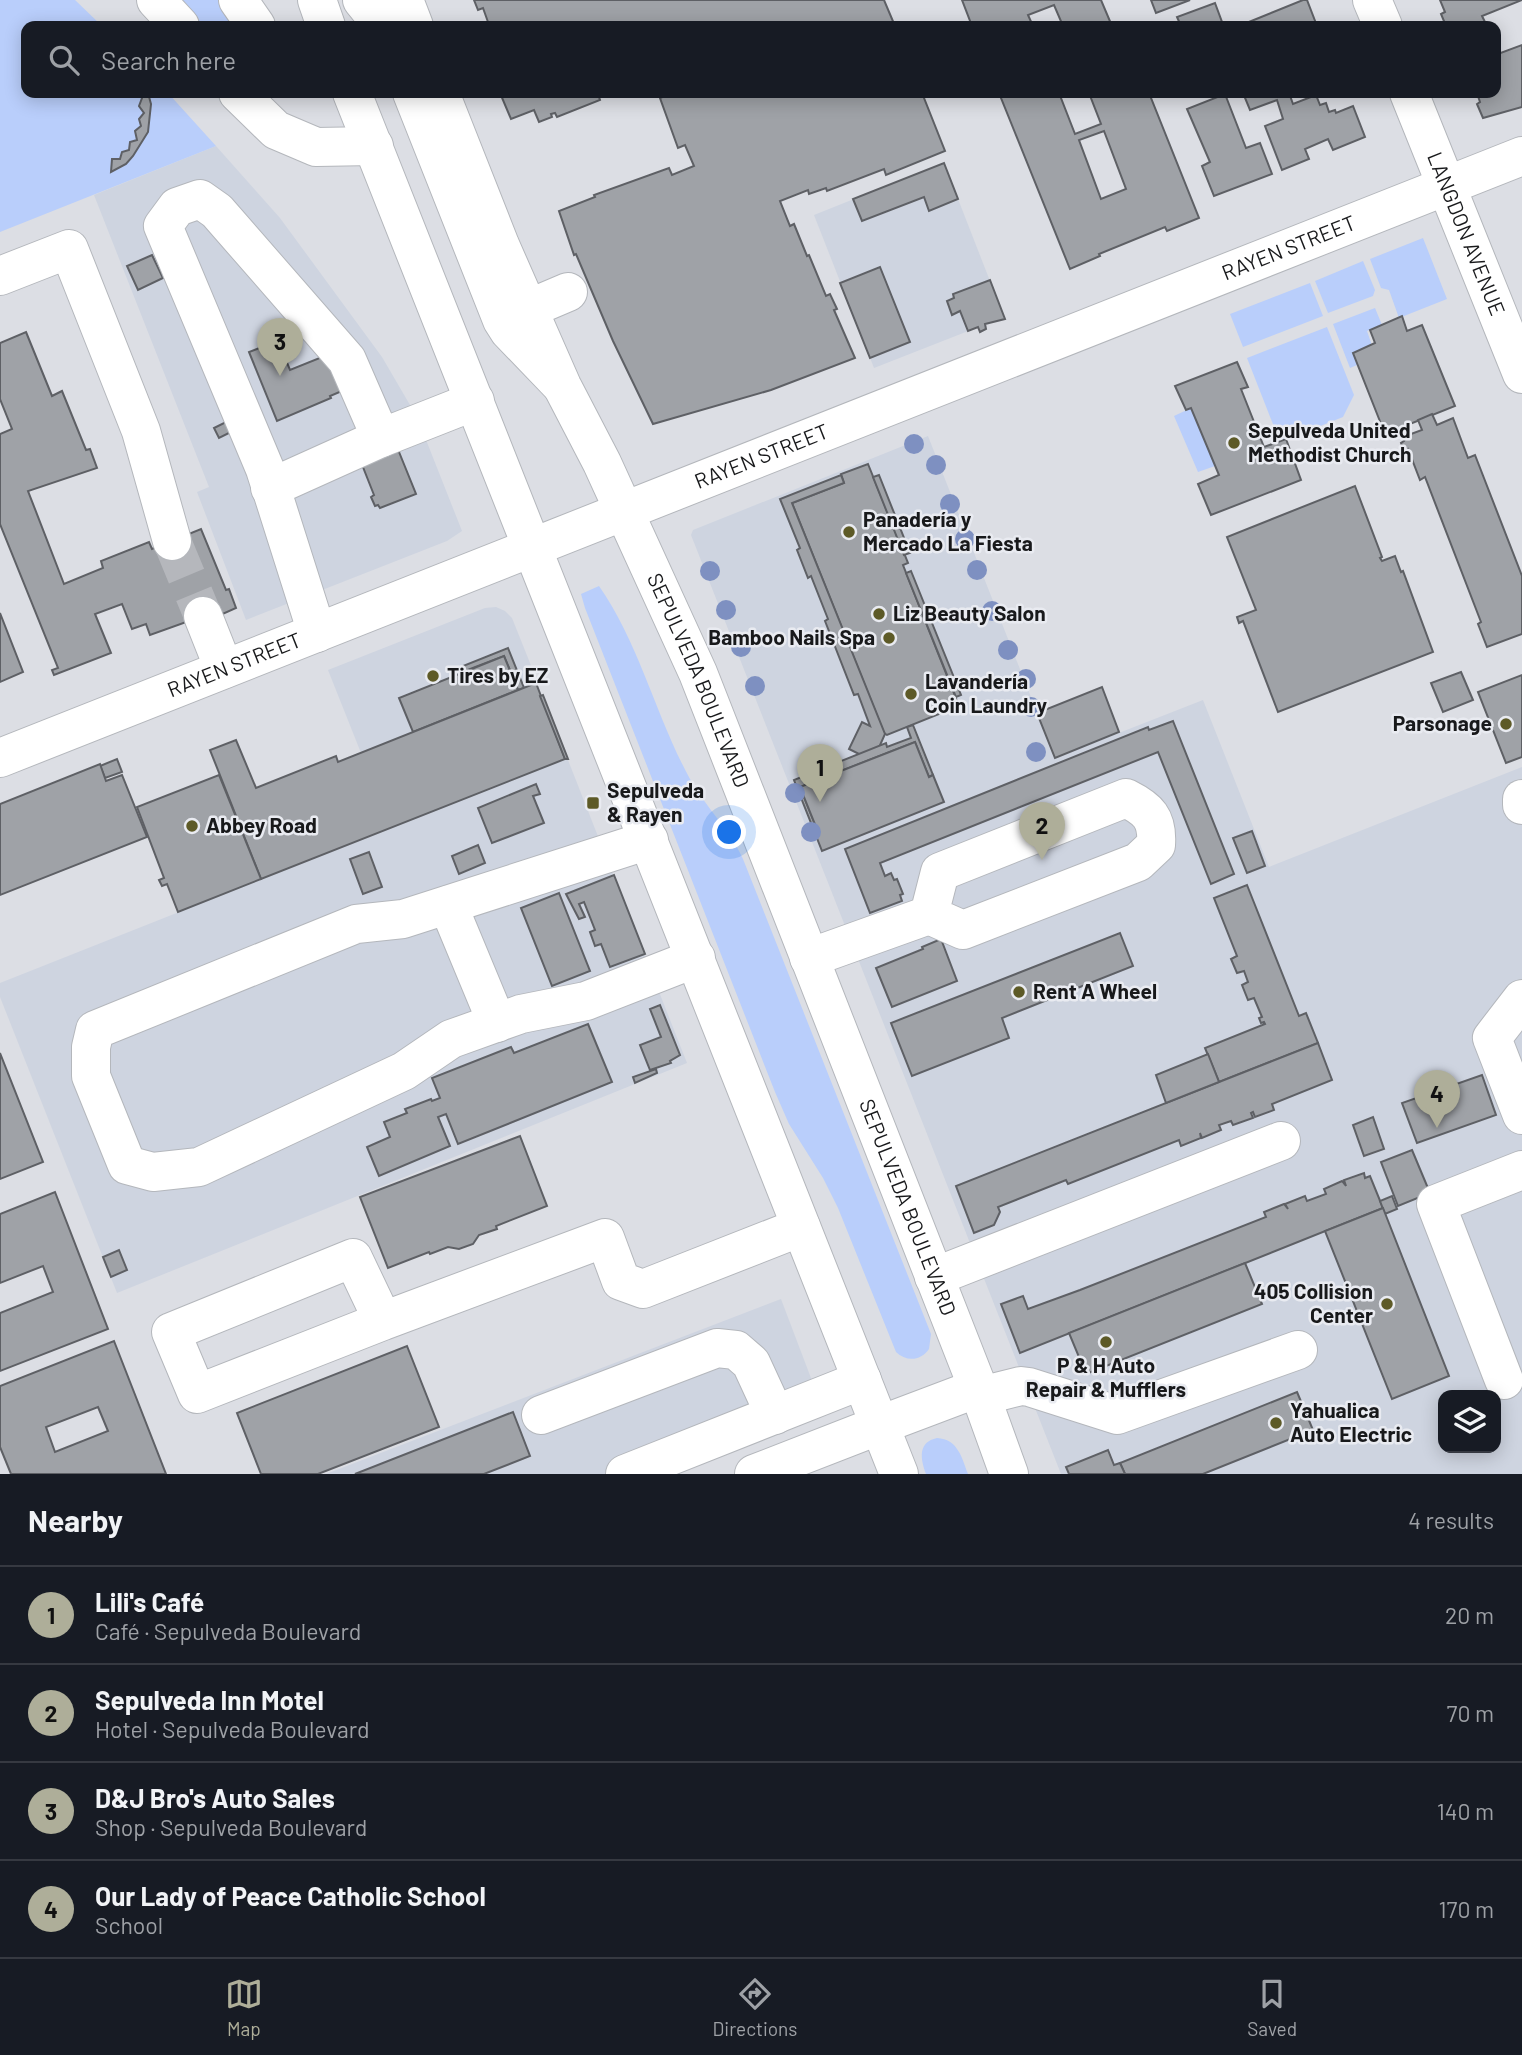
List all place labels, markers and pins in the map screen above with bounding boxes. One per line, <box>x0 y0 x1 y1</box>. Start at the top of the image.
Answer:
pin: 3 <box>257 318 303 376</box>
place label: Sepulveda United Methodist Church <box>1248 417 1412 466</box>
marker: Sepulveda United Methodist Church <box>1226 435 1242 451</box>
place label: Panadería y Mercado La Fiesta <box>863 506 1033 555</box>
marker: Panadería y Mercado La Fiesta <box>841 524 857 540</box>
place label: Liz Beauty Salon <box>893 600 1046 625</box>
marker: Liz Beauty Salon <box>871 606 887 622</box>
place label: Bamboo Nails Spa <box>708 624 875 649</box>
marker: Bamboo Nails Spa <box>881 630 897 646</box>
place label: Tires by EZ <box>447 662 549 687</box>
marker: Tires by EZ <box>425 668 441 684</box>
place label: Lavandería Coin Laundry <box>925 668 1048 717</box>
marker: Lavandería Coin Laundry <box>903 686 919 702</box>
place label: Parsonage <box>1393 710 1492 735</box>
marker: Parsonage <box>1498 716 1514 732</box>
pin: 1 <box>797 744 843 802</box>
place label: Sepulveda & Rayen <box>607 777 704 826</box>
marker: Sepulveda & Rayen <box>585 795 601 811</box>
pin: 2 <box>1019 802 1065 860</box>
place label: Abbey Road <box>206 812 317 837</box>
marker: Abbey Road <box>184 818 200 834</box>
place label: Rent A Wheel <box>1033 978 1157 1003</box>
marker: Rent A Wheel <box>1011 984 1027 1000</box>
pin: 4 <box>1414 1070 1460 1128</box>
place label: 405 Collision Center <box>1254 1278 1373 1327</box>
marker: 405 Collision Center <box>1379 1296 1395 1312</box>
marker: P & H Auto Repair & Mufflers <box>1098 1334 1114 1350</box>
place label: P & H Auto Repair & Mufflers <box>1026 1352 1186 1401</box>
place label: Yahualica Auto Electric <box>1290 1397 1412 1446</box>
marker: Yahualica Auto Electric <box>1268 1415 1284 1431</box>

